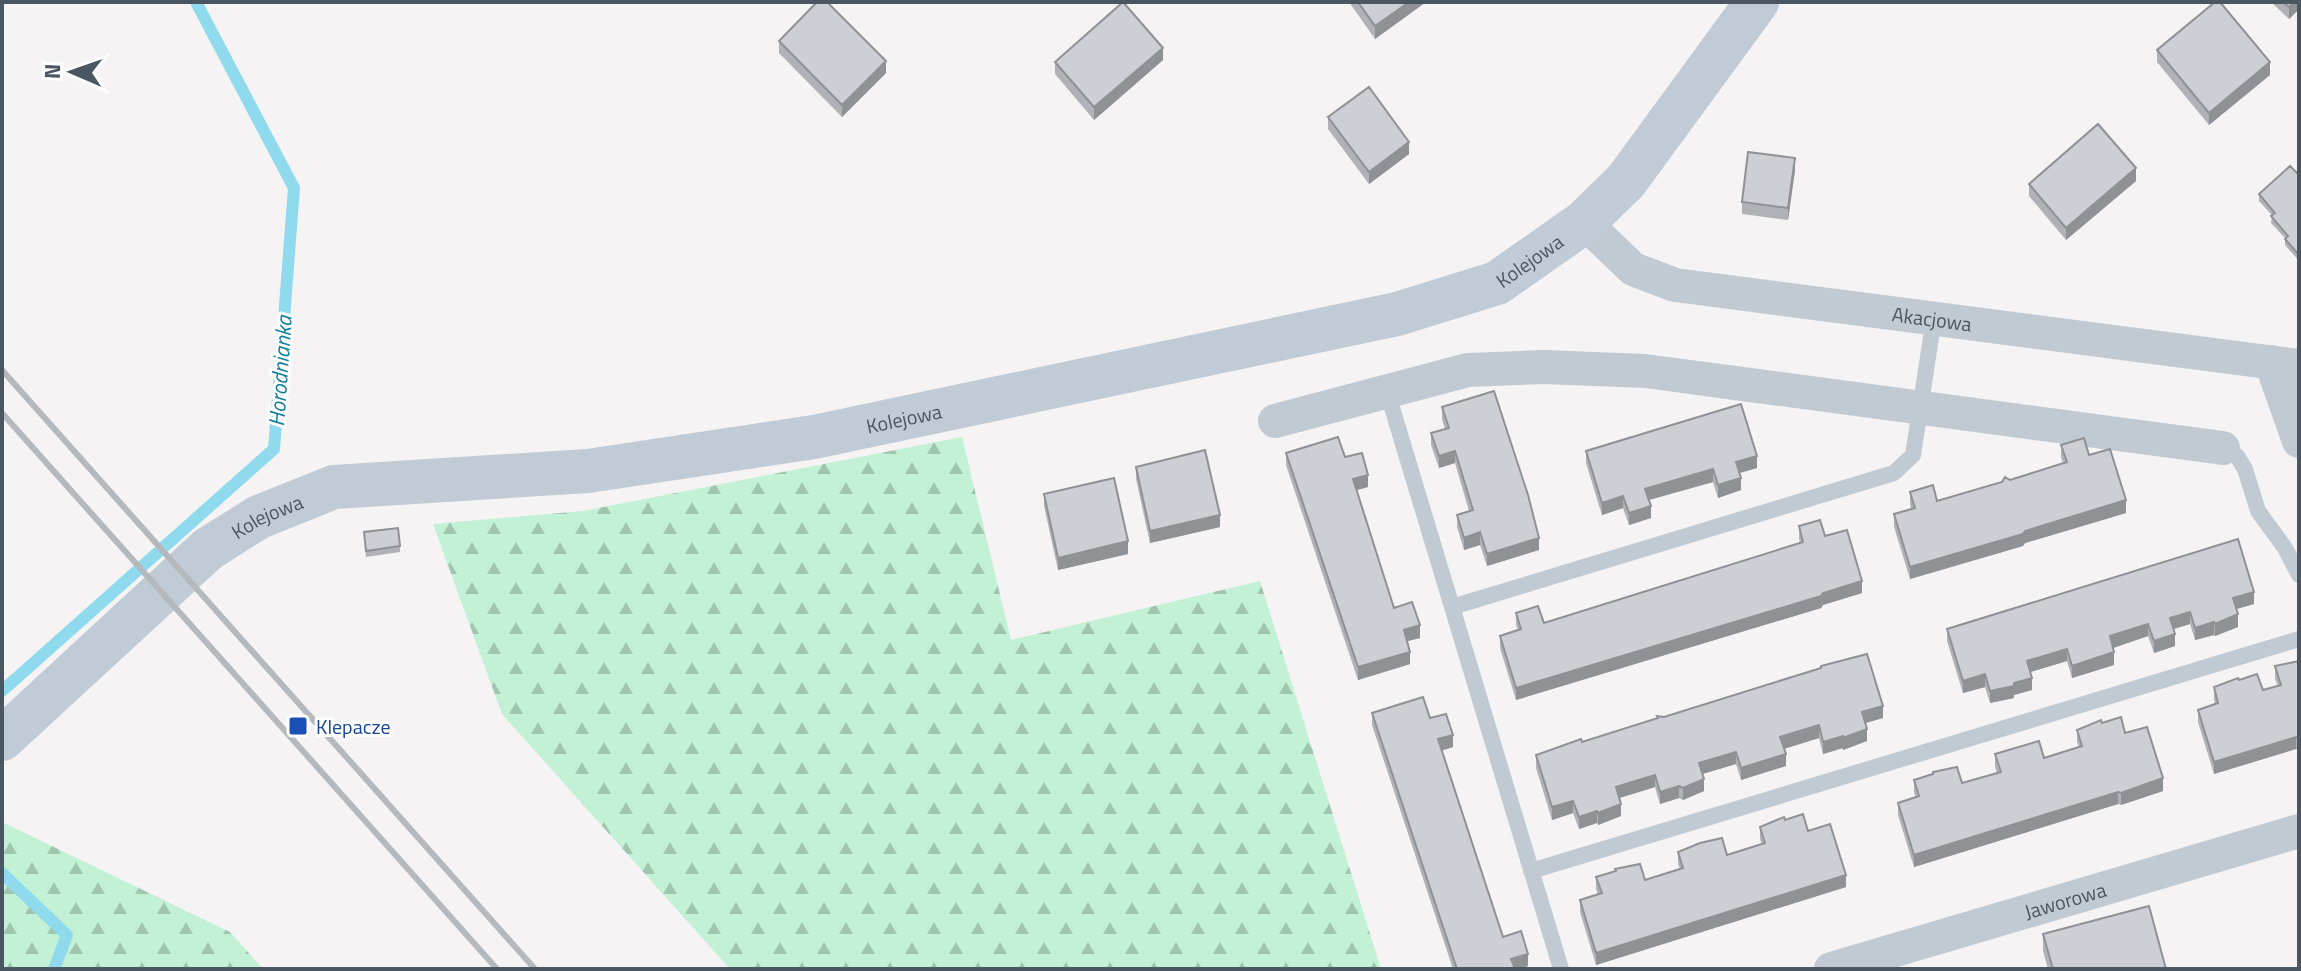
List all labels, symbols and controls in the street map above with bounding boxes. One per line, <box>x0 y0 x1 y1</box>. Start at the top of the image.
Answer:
north arrow <box>32 32 112 112</box>
text: N <box>35 63 69 80</box>
street label: Kolejowa <box>1489 226 1569 295</box>
street label: Akacjowa <box>1890 298 1974 339</box>
water label: Horodnianka <box>259 312 301 428</box>
street label: Kolejowa <box>863 395 944 441</box>
street label: Kolejowa <box>225 486 307 546</box>
place label: Klepacze <box>316 711 391 742</box>
marker: Klepacze <box>287 715 309 737</box>
street label: Jaworowa <box>2020 873 2110 927</box>

